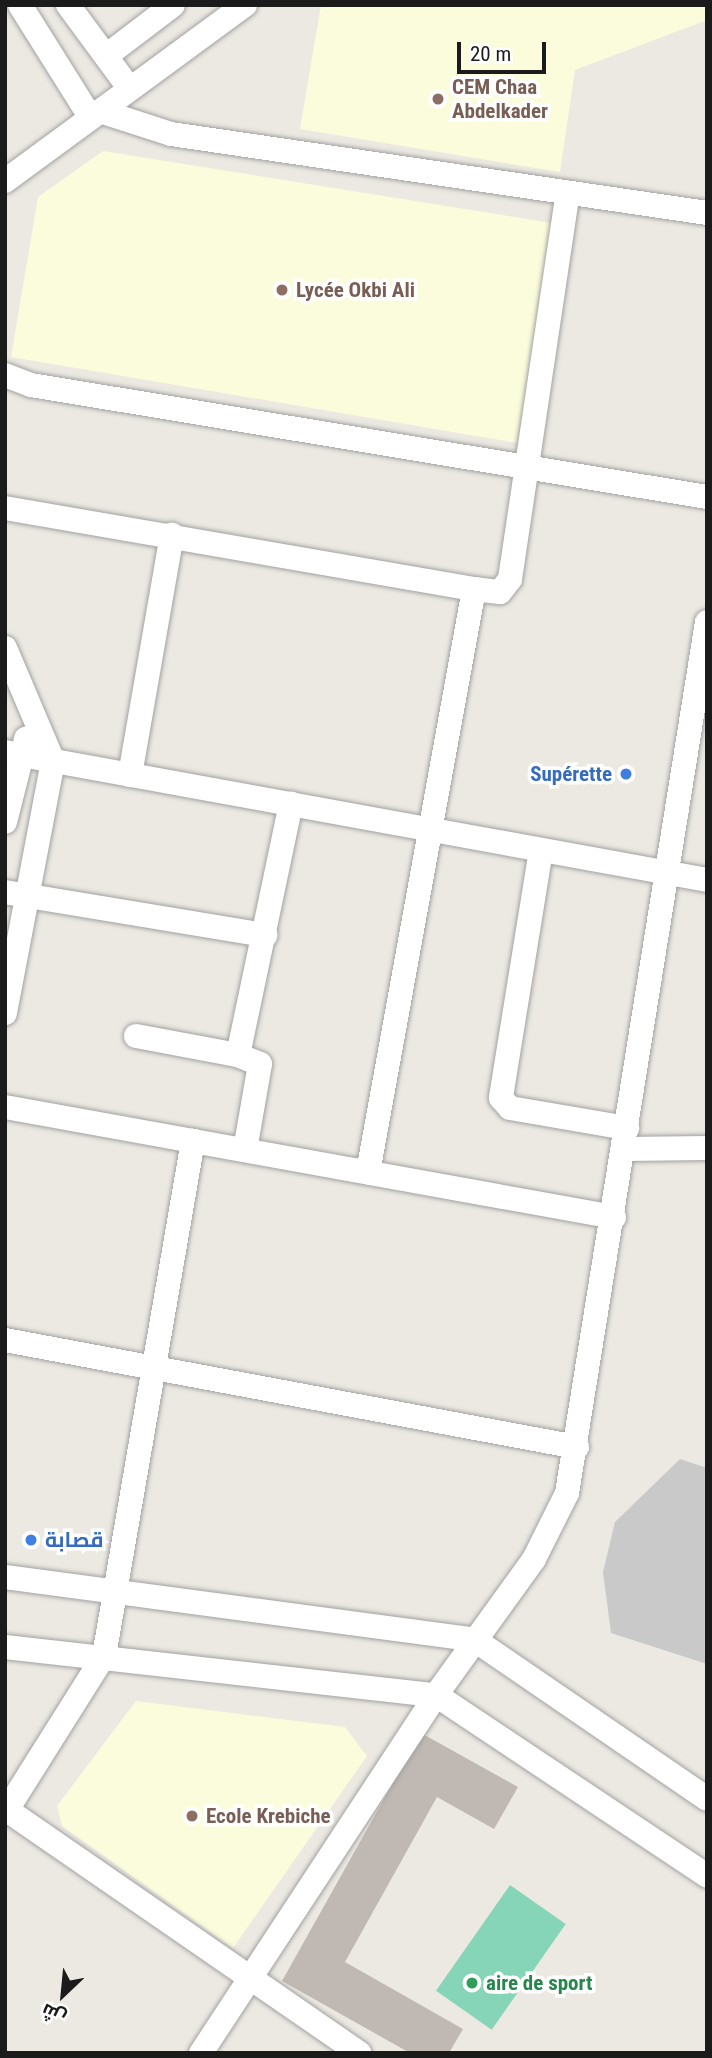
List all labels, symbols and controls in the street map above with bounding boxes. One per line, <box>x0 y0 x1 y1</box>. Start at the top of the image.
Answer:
scale bar <box>460 28 549 72</box>
text: 20 m <box>470 42 511 66</box>
place label: CEM Chaa Abdelkader <box>452 74 548 124</box>
marker: CEM Chaa Abdelkader <box>430 91 446 107</box>
place label: Lycée Okbi Ali <box>296 277 415 303</box>
marker: Lycée Okbi Ali <box>274 282 290 298</box>
place label: Supérette <box>530 761 612 787</box>
marker: Supérette <box>618 766 634 782</box>
place label: قصابة <box>45 1527 103 1553</box>
marker: قصابة <box>23 1532 39 1548</box>
place label: Ecole Krebiche <box>206 1803 331 1829</box>
marker: Ecole Krebiche <box>184 1808 200 1824</box>
north arrow <box>28 1960 98 2030</box>
place label: aire de sport <box>486 1970 592 1996</box>
marker: aire de sport <box>464 1975 480 1991</box>
text: ش <box>38 1999 70 2030</box>

